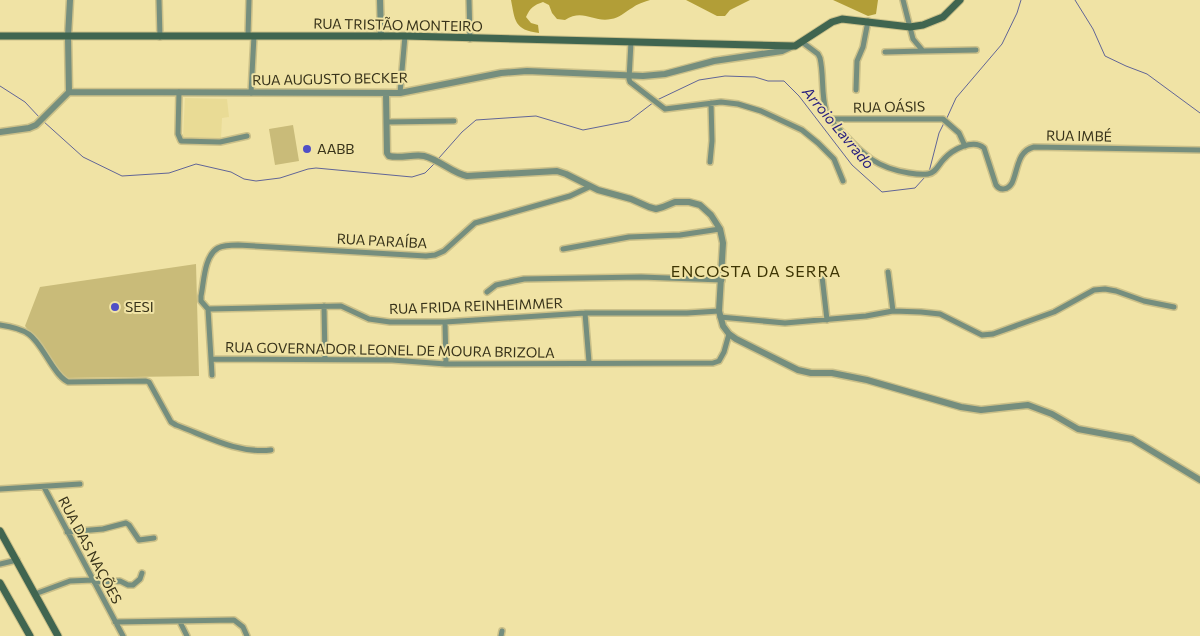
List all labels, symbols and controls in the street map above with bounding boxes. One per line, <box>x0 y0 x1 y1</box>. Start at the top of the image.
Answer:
street label: RUA TRISTÃO MONTEIRO <box>313 15 483 34</box>
street label: RUA AUGUSTO BECKER <box>252 69 408 88</box>
water label: Arroio Lavrado <box>798 82 878 172</box>
street label: RUA OÁSIS <box>853 97 925 116</box>
street label: RUA IMBÉ <box>1046 126 1112 145</box>
place label: AABB <box>317 140 354 157</box>
marker: AABB <box>301 143 313 155</box>
street label: RUA PARAÍBA <box>336 230 428 251</box>
district label: ENCOSTA DA SERRA <box>671 261 841 280</box>
street label: RUA FRIDA REINHEIMMER <box>389 294 563 317</box>
place label: SESI <box>125 298 154 315</box>
marker: SESI <box>109 301 121 313</box>
street label: RUA GOVERNADOR LEONEL DE MOURA BRIZOLA <box>225 338 555 361</box>
street label: RUA DAS NAÇÕES <box>55 493 126 606</box>

